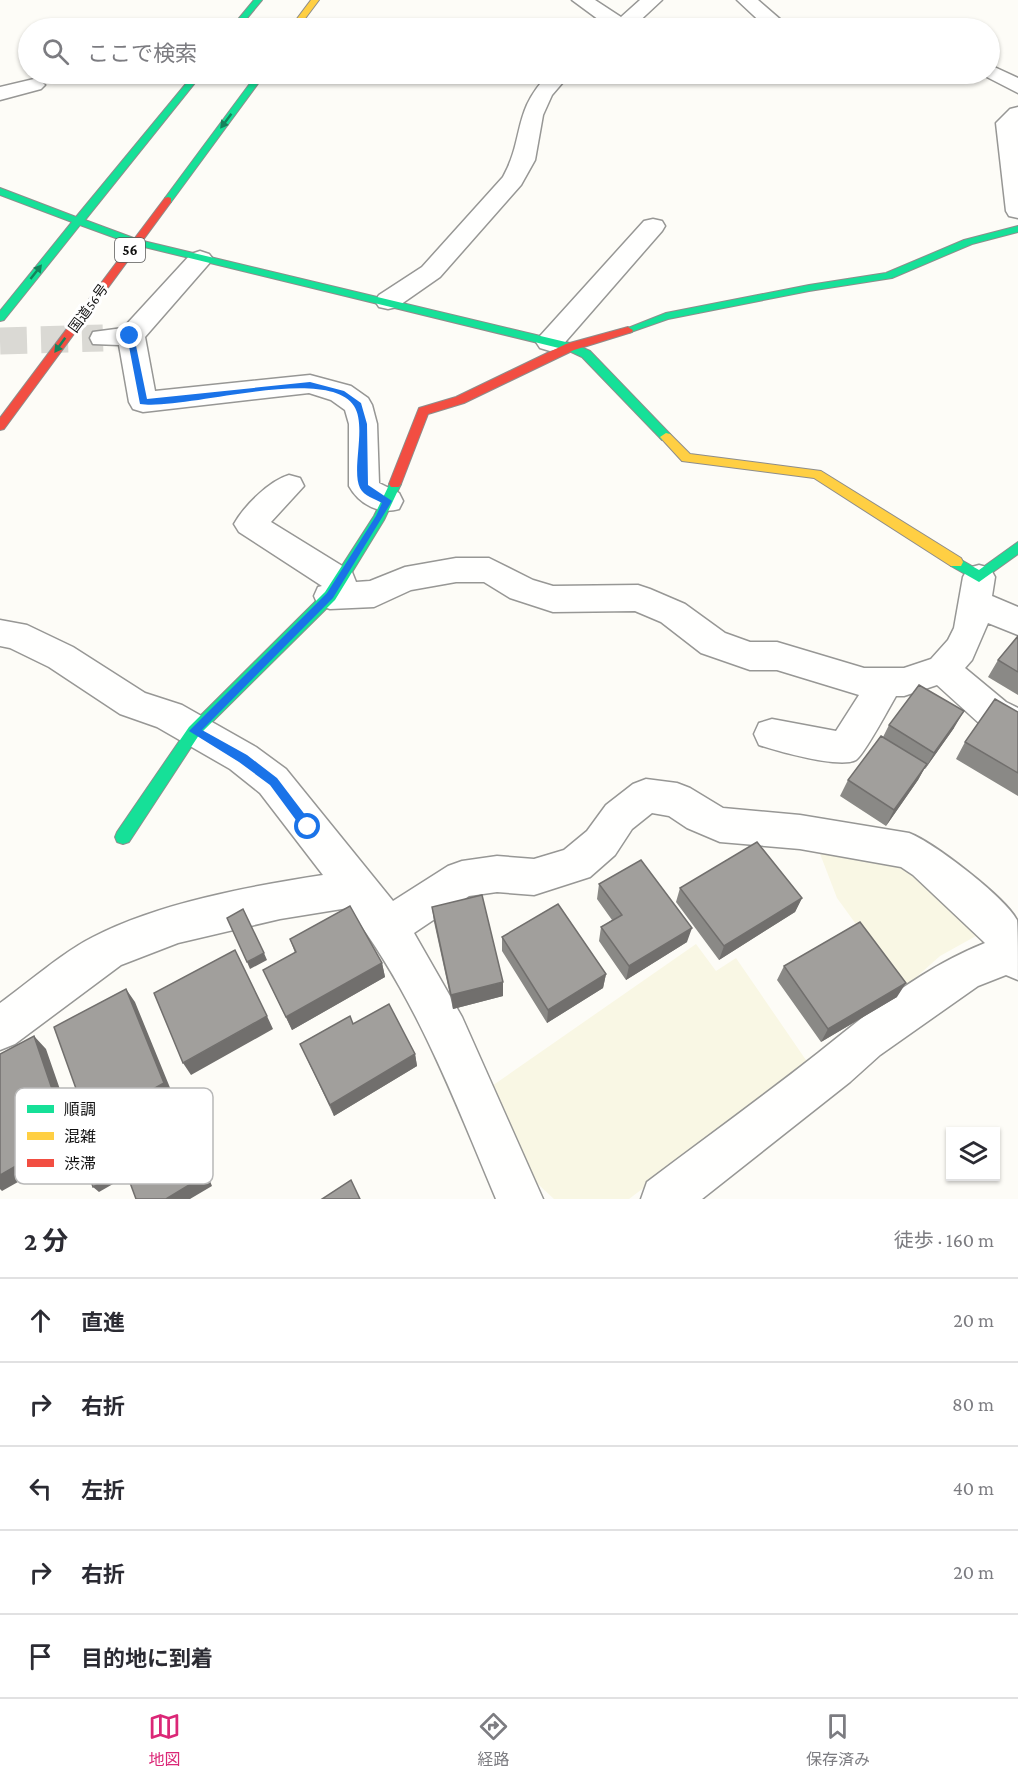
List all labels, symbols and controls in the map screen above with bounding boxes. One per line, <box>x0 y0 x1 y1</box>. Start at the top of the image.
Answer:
search box <box>18 18 1000 84</box>
icon: search <box>39 35 72 68</box>
text: ここで検索 <box>87 41 197 66</box>
one-way arrow <box>220 112 232 128</box>
road number: 56 <box>115 238 145 262</box>
one-way arrow <box>30 264 42 279</box>
street label: 国道56号 <box>65 281 111 335</box>
route end <box>116 322 142 348</box>
one-way arrow <box>54 336 66 352</box>
route start <box>294 813 320 839</box>
legend <box>15 1088 213 1184</box>
text: 順調 <box>64 1101 96 1118</box>
map controls <box>946 1127 1000 1181</box>
button: layers <box>946 1127 1000 1181</box>
text: 混雑 <box>64 1128 96 1145</box>
text: 渋滞 <box>64 1155 96 1172</box>
text: 2 分 <box>24 1227 68 1256</box>
text: 徒歩 · 160 m <box>894 1229 994 1251</box>
icon: ahead <box>24 1304 57 1337</box>
text: 20 m <box>953 1309 994 1331</box>
text: 直進 <box>81 1310 125 1335</box>
icon: right <box>24 1388 57 1421</box>
text: 80 m <box>952 1393 994 1415</box>
text: 右折 <box>81 1394 125 1419</box>
icon: left <box>24 1472 57 1505</box>
text: 40 m <box>953 1477 994 1499</box>
text: 左折 <box>81 1478 125 1503</box>
icon: right <box>24 1556 57 1589</box>
text: 20 m <box>953 1561 994 1583</box>
text: 右折 <box>81 1562 125 1587</box>
icon: arrive <box>24 1640 57 1673</box>
text: 目的地に到着 <box>81 1646 213 1671</box>
tab: 地図 <box>148 1710 181 1770</box>
tab: 経路 <box>477 1710 510 1770</box>
tab: 保存済み <box>806 1710 870 1770</box>

